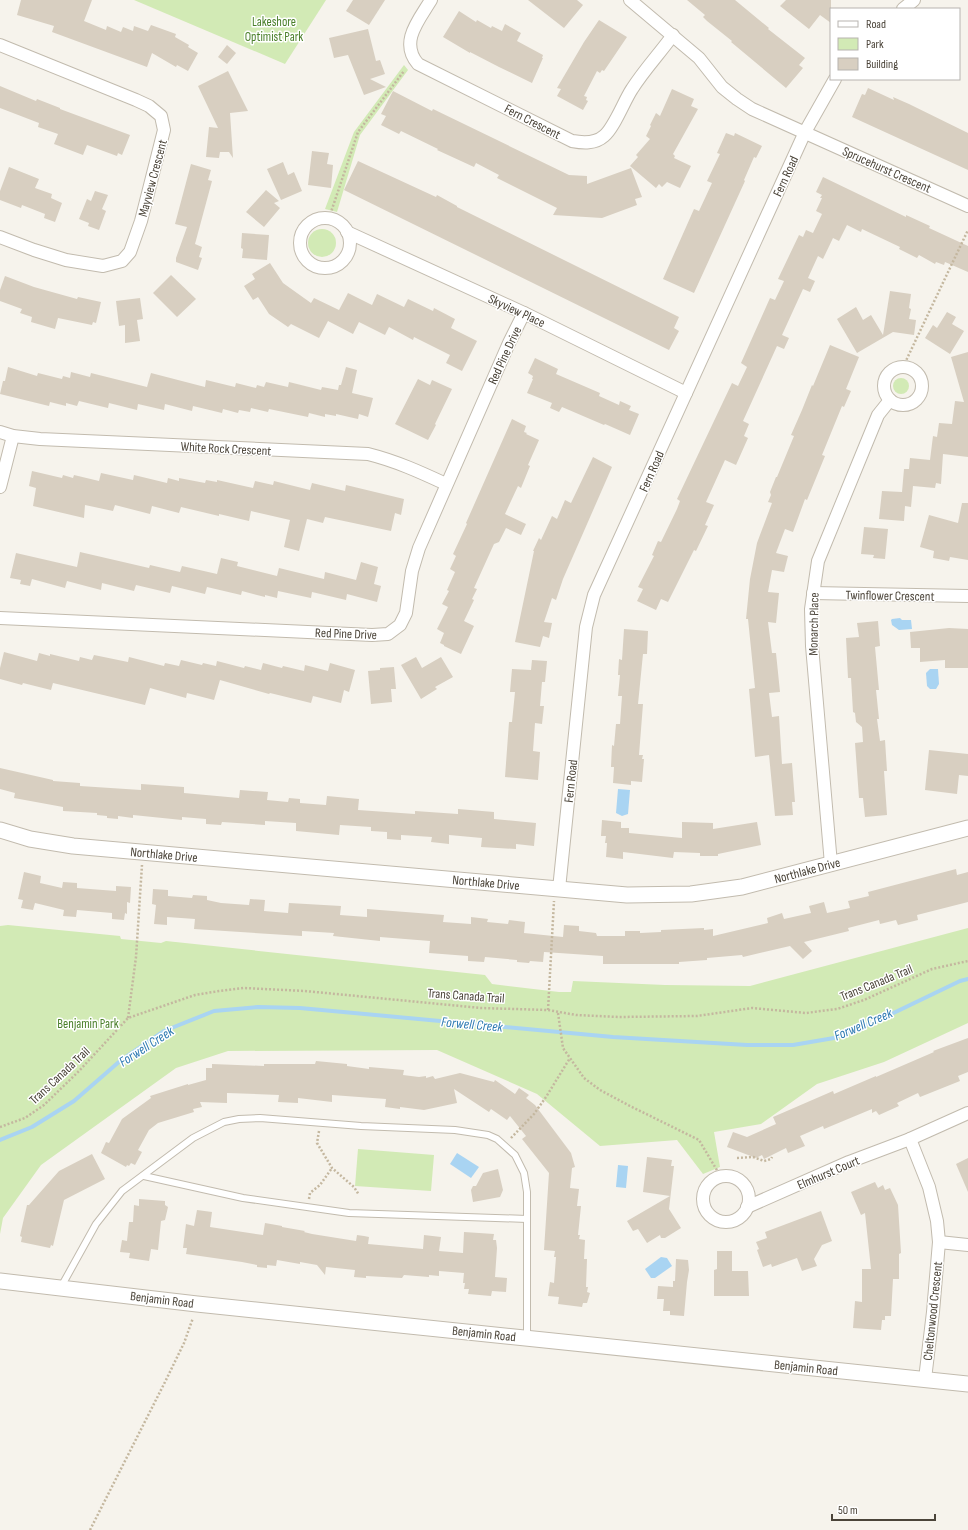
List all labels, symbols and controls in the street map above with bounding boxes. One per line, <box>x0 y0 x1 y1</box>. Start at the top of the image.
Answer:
legend <box>830 8 960 80</box>
park label: Lakeshore Optimist Park <box>245 14 303 45</box>
text: Road <box>866 17 886 32</box>
text: Park <box>866 37 884 52</box>
text: Building <box>866 57 898 72</box>
street label: Fern Crescent <box>502 101 563 143</box>
street label: Mayview Crescent <box>135 138 171 219</box>
street label: Sprucehurst Crescent <box>840 143 933 197</box>
street label: Fern Road <box>770 154 802 199</box>
street label: Skyview Place <box>486 291 548 331</box>
street label: Red Pine Drive <box>485 324 525 387</box>
street label: White Rock Crescent <box>180 439 272 459</box>
street label: Fern Road <box>636 449 668 494</box>
street label: Twinflower Crescent <box>845 587 935 605</box>
street label: Monarch Place <box>805 592 823 656</box>
street label: Red Pine Drive <box>315 625 377 643</box>
street label: Fern Road <box>561 759 581 803</box>
street label: Northlake Drive <box>130 844 198 866</box>
street label: Northlake Drive <box>773 854 842 887</box>
street label: Northlake Drive <box>452 872 520 894</box>
street label: Trans Canada Trail <box>838 961 915 1005</box>
street label: Trans Canada Trail <box>427 985 505 1007</box>
water label: Forwell Creek <box>831 1004 896 1044</box>
water label: Forwell Creek <box>440 1013 504 1036</box>
park label: Benjamin Park <box>57 1016 119 1032</box>
water label: Forwell Creek <box>116 1022 177 1070</box>
street label: Trans Canada Trail <box>26 1044 93 1108</box>
street label: Elmhurst Court <box>795 1153 862 1193</box>
street label: Cheltonwood Crescent <box>920 1261 946 1361</box>
street label: Benjamin Road <box>129 1288 195 1312</box>
street label: Benjamin Road <box>451 1323 517 1345</box>
street label: Benjamin Road <box>773 1357 839 1379</box>
scale bar <box>832 1496 935 1522</box>
text: 50 m <box>838 1503 858 1518</box>

